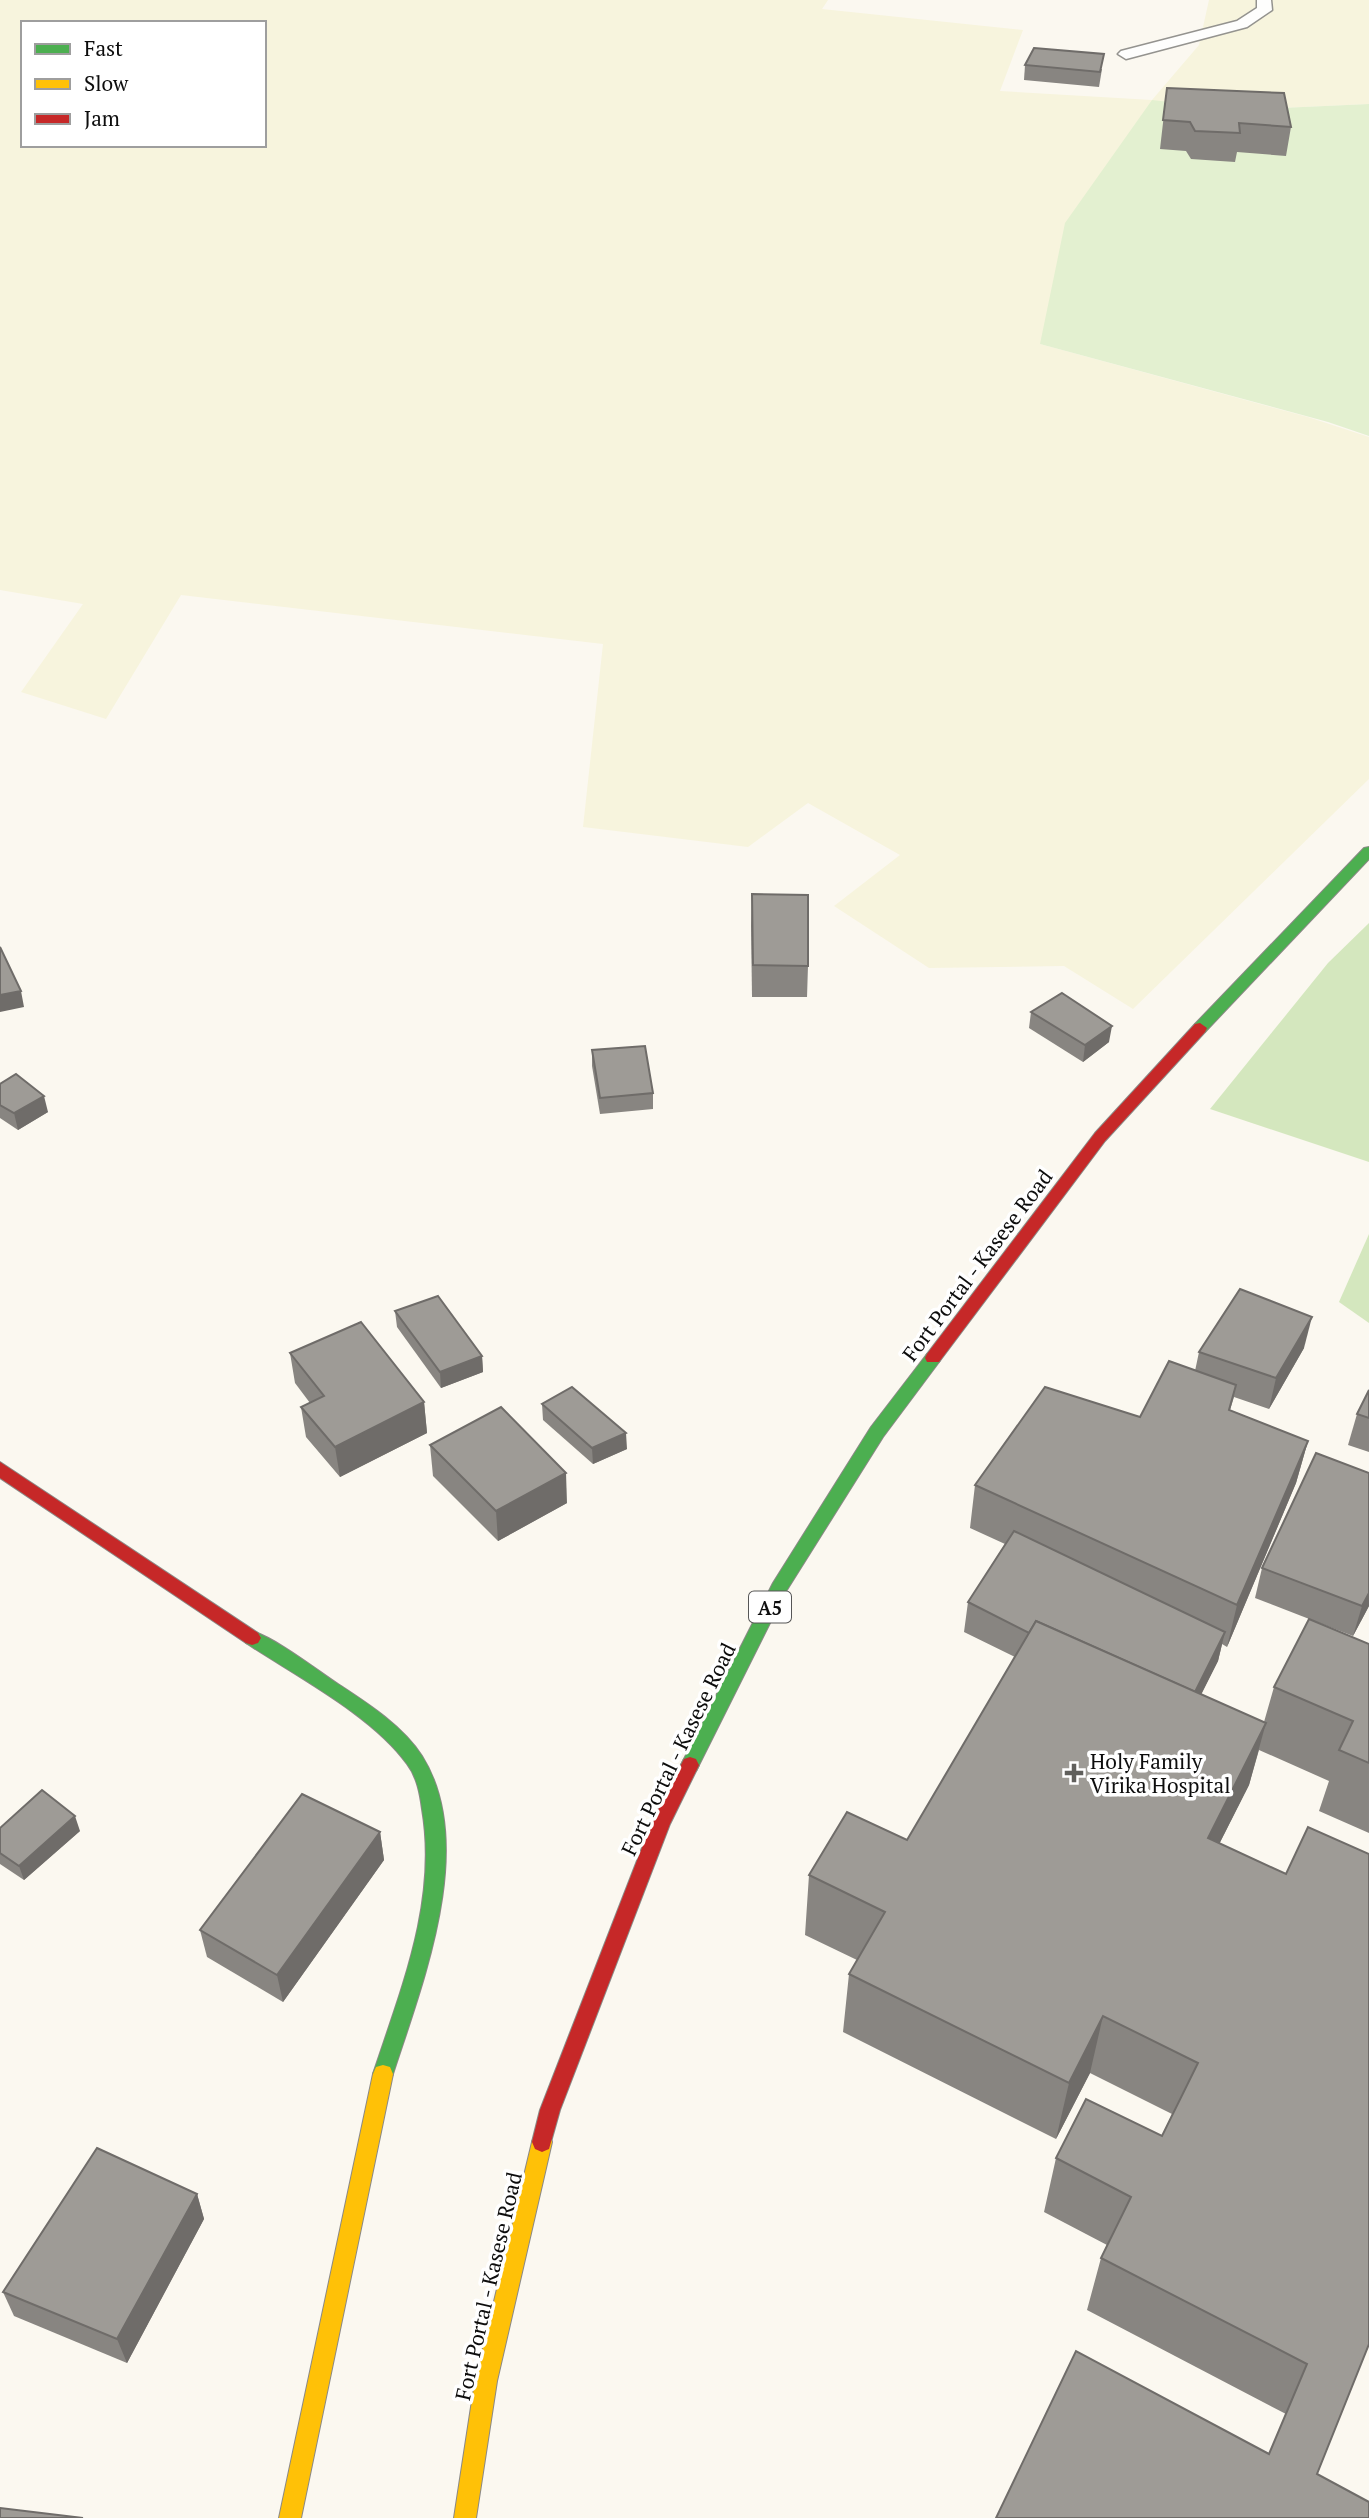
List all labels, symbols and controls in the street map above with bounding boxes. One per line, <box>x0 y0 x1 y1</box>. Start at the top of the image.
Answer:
legend <box>21 21 266 147</box>
text: Fast <box>84 34 123 62</box>
text: Slow <box>84 69 129 97</box>
text: Jam <box>84 104 120 132</box>
street label: Fort Portal - Kasese Road <box>896 1163 1059 1367</box>
road number: A5 <box>749 1592 791 1623</box>
street label: Fort Portal - Kasese Road <box>614 1638 742 1860</box>
place label: Holy Family Virika Hospital <box>1090 1747 1231 1799</box>
marker: Holy Family Virika Hospital <box>1064 1763 1084 1783</box>
street label: Fort Portal - Kasese Road <box>448 2169 528 2403</box>

